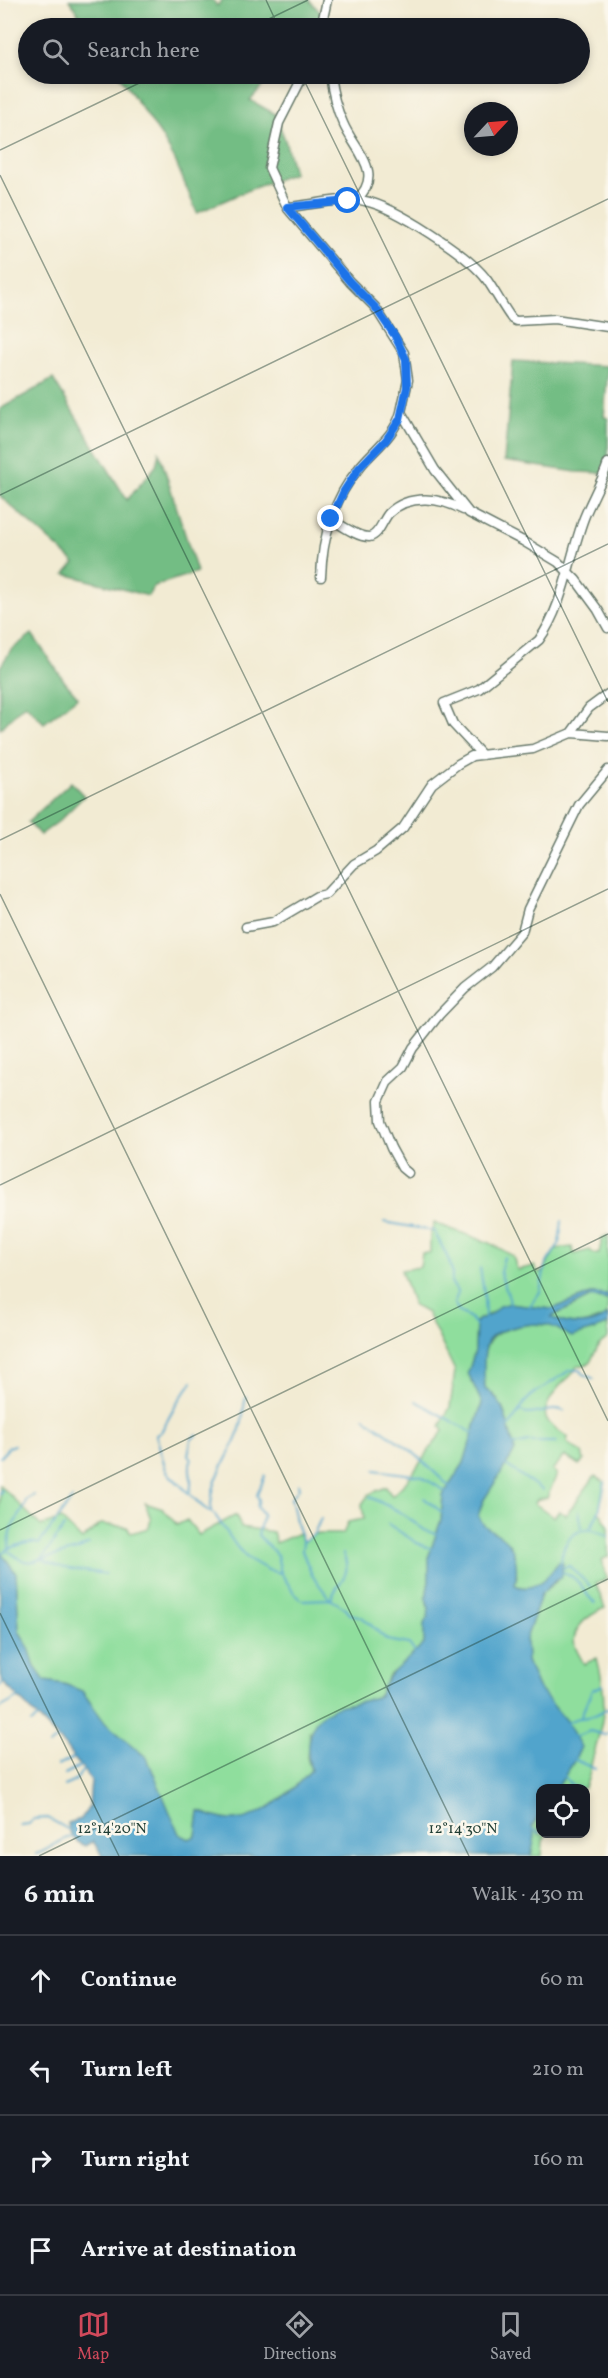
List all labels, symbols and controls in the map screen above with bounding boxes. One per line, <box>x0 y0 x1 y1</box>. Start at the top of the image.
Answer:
search box <box>18 18 590 84</box>
icon: search <box>39 35 72 68</box>
text: Search here <box>87 36 200 67</box>
north arrow <box>464 102 518 156</box>
route start <box>334 187 360 213</box>
route end <box>317 505 343 531</box>
map controls <box>536 1784 590 1838</box>
button: locate <box>536 1784 590 1838</box>
text: 12°14'20"N <box>77 1819 147 1840</box>
text: 12°14'30"N <box>429 1819 497 1840</box>
text: 6 min <box>24 1877 95 1913</box>
text: Walk · 430 m <box>472 1881 584 1909</box>
icon: ahead <box>24 1964 57 1997</box>
text: Continue <box>81 1965 177 1996</box>
text: 60 m <box>540 1966 584 1994</box>
icon: left <box>24 2054 57 2087</box>
text: Turn left <box>81 2055 172 2086</box>
text: 210 m <box>532 2056 584 2084</box>
icon: right <box>24 2144 57 2177</box>
text: Turn right <box>81 2145 189 2176</box>
text: 160 m <box>532 2146 584 2174</box>
icon: arrive <box>24 2234 57 2267</box>
text: Arrive at destination <box>81 2235 297 2266</box>
tab: Map <box>77 2308 110 2366</box>
tab: Directions <box>263 2308 337 2366</box>
tab: Saved <box>490 2308 531 2366</box>

